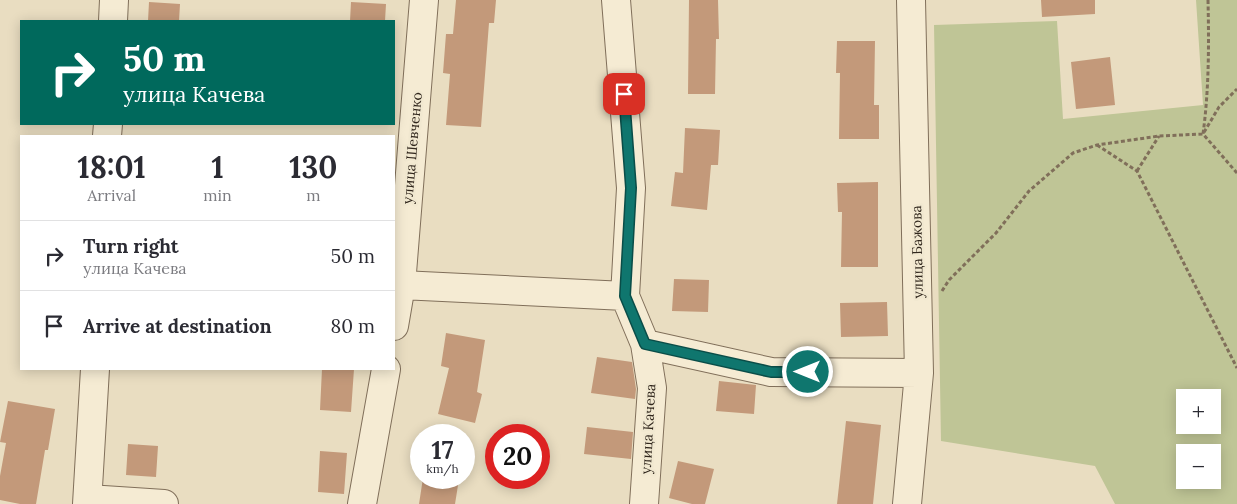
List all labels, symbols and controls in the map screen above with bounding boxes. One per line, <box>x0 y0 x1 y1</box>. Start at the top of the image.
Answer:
text: 50 m <box>123 36 206 81</box>
icon: right <box>40 40 105 105</box>
pin <box>603 73 645 115</box>
text: улица Качева <box>123 80 265 108</box>
icon: arrive <box>610 80 638 108</box>
street label: улица Шевченко <box>398 91 426 205</box>
text: 18:01 <box>78 148 146 186</box>
text: 1 <box>211 148 224 186</box>
text: 130 <box>289 148 337 186</box>
text: Arrival <box>87 185 136 205</box>
text: min <box>203 185 232 205</box>
text: m <box>306 185 321 205</box>
street label: улица Бажова <box>907 205 927 299</box>
text: Turn right <box>83 234 179 258</box>
icon: right <box>40 242 68 270</box>
text: 50 m <box>331 244 375 268</box>
text: улица Качева <box>83 258 187 278</box>
icon: arrive <box>40 312 68 340</box>
text: Arrive at destination <box>83 314 272 338</box>
text: 80 m <box>331 314 375 338</box>
position arrow <box>781 345 833 397</box>
street label: улица Качева <box>637 383 659 475</box>
map controls <box>1176 389 1221 489</box>
button: + <box>1176 389 1221 434</box>
speed limit sign: 20 <box>485 424 550 489</box>
text: 17 <box>432 434 453 466</box>
button: − <box>1176 444 1221 489</box>
text: km/h <box>426 461 459 476</box>

